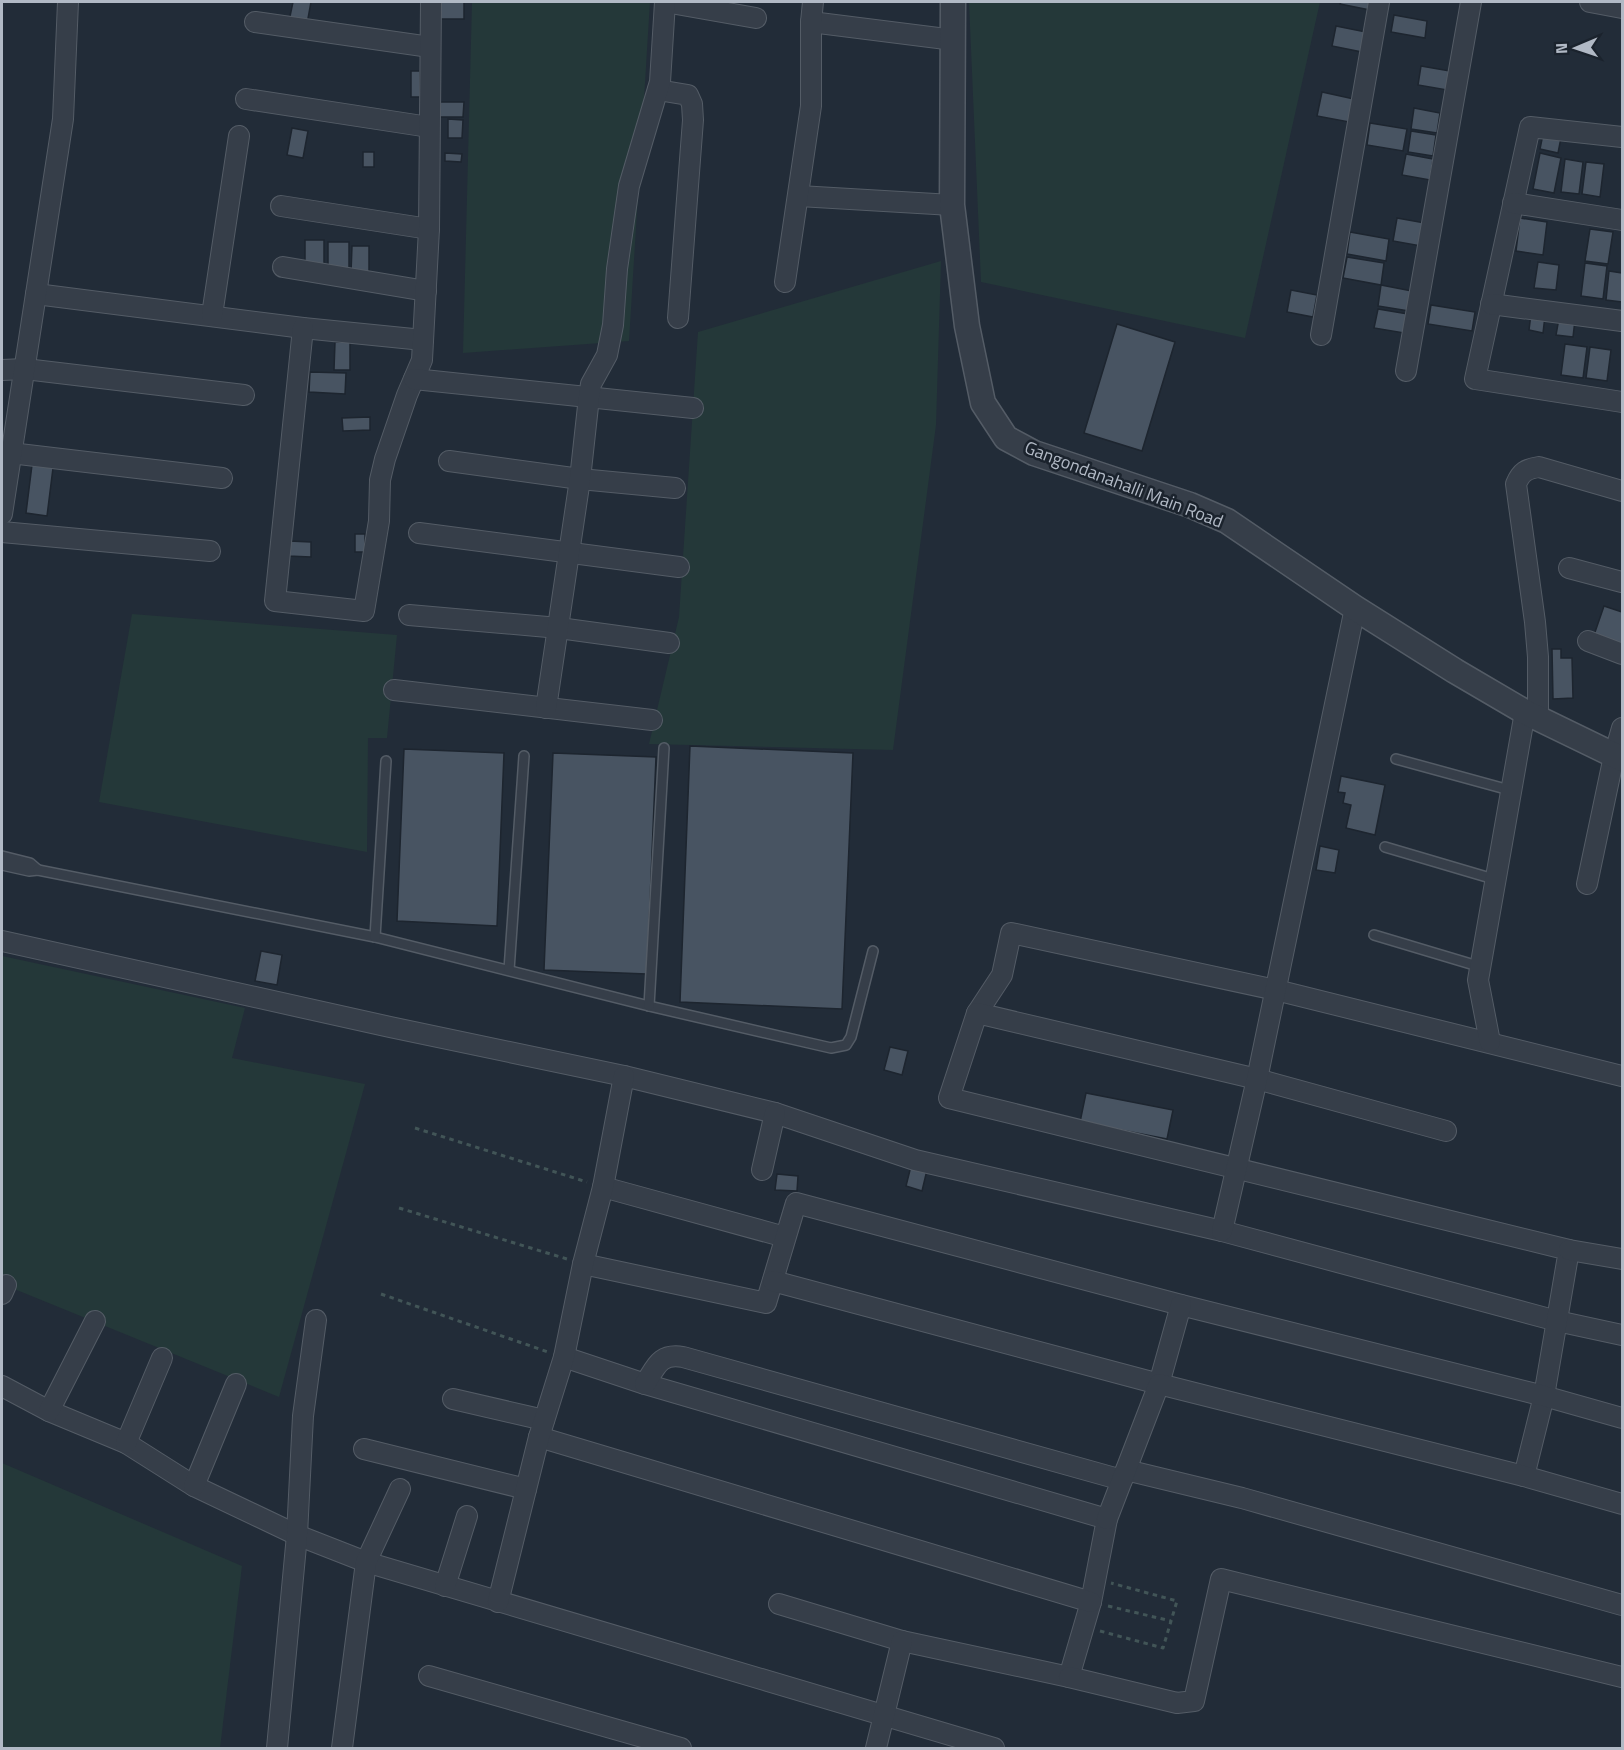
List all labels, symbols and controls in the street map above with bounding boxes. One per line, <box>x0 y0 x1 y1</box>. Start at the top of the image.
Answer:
north arrow <box>1546 18 1606 78</box>
text: N <box>1549 43 1573 54</box>
street label: Gangondanahalli Main Road <box>1021 434 1227 534</box>

